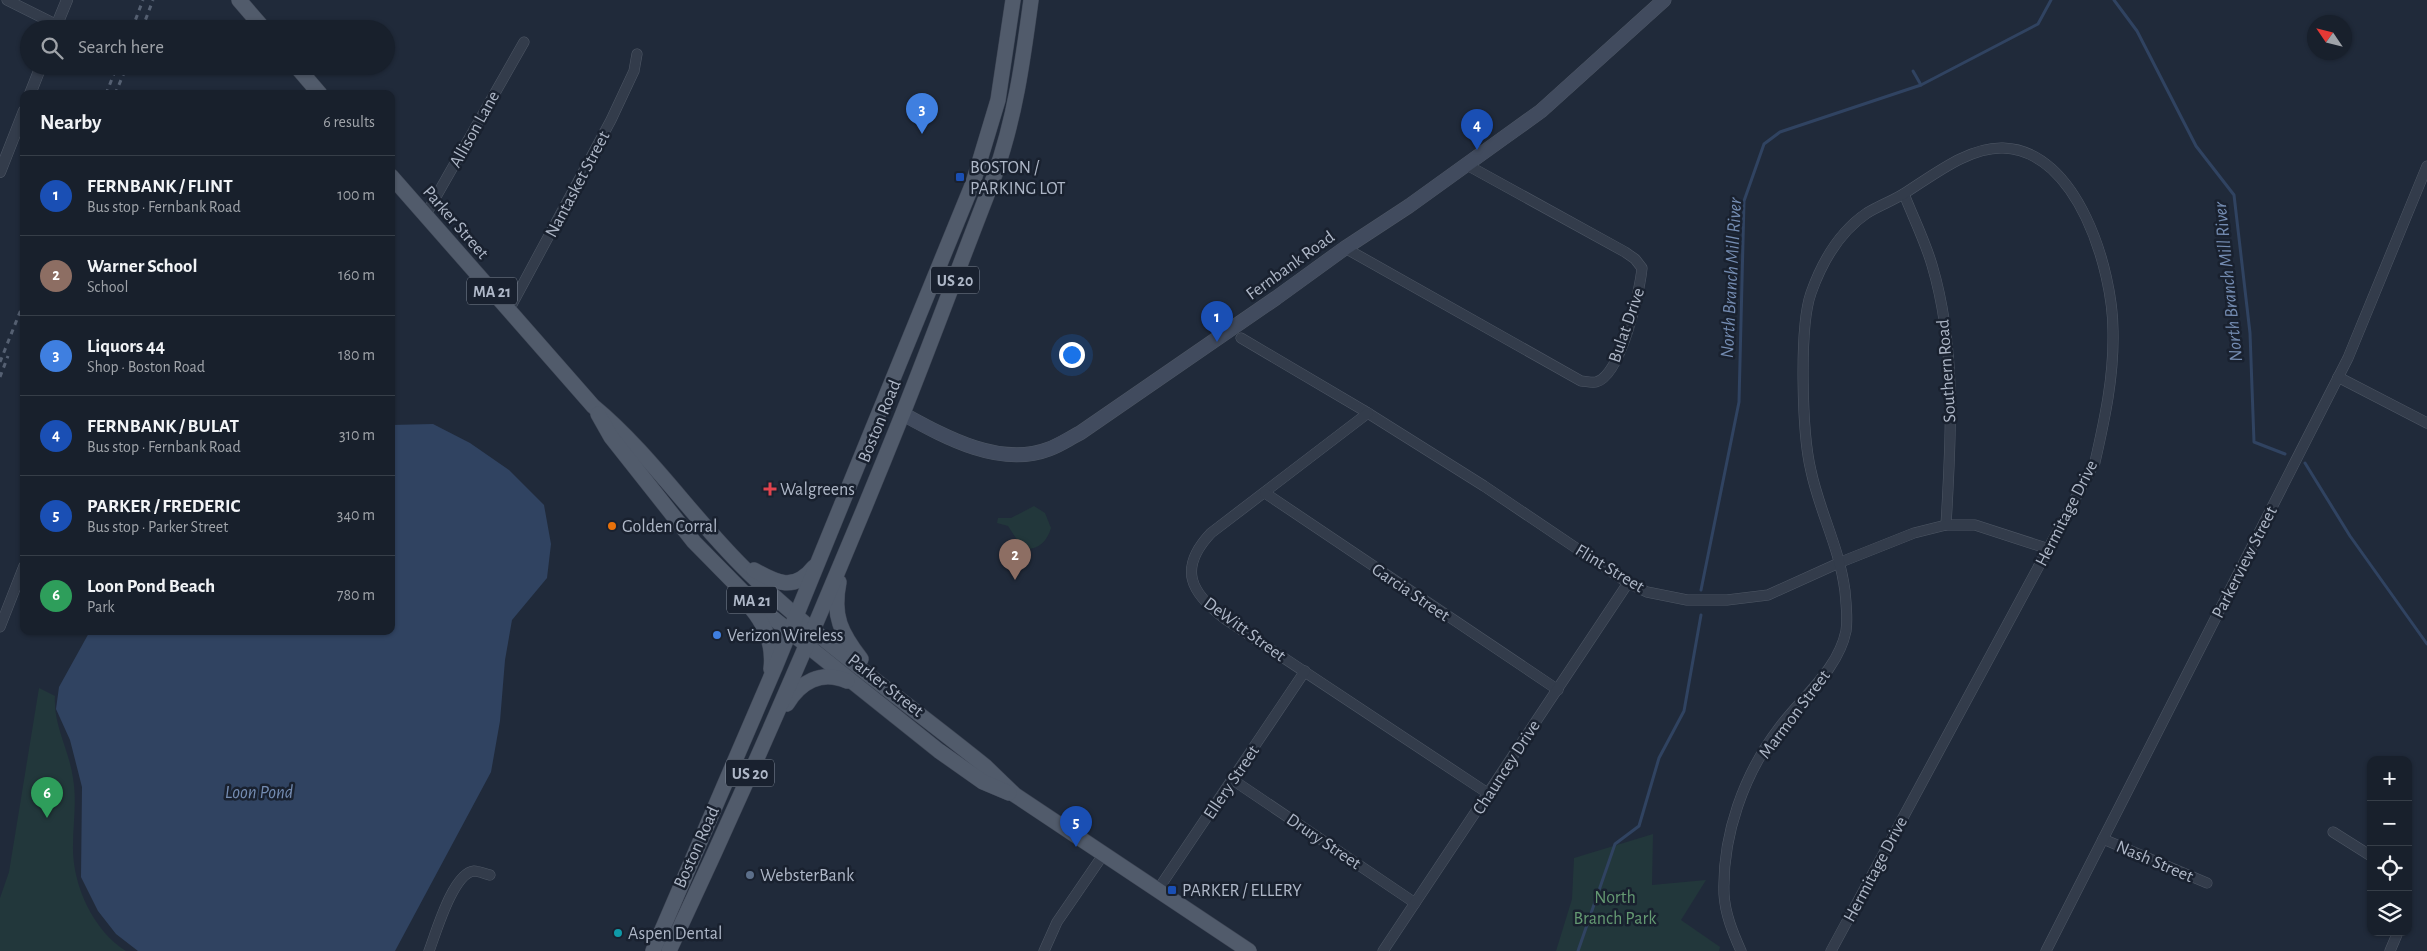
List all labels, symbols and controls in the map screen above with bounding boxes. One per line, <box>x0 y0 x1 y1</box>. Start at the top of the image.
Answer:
north arrow <box>2307 15 2352 60</box>
search box <box>20 20 395 75</box>
icon: search <box>38 34 66 62</box>
text: Search here <box>78 38 164 57</box>
street label: Allison Lane <box>447 88 503 171</box>
pin: 3 <box>906 93 938 134</box>
pin: 4 <box>1461 109 1493 150</box>
text: Nearby <box>40 112 101 133</box>
text: 6 results <box>323 114 375 130</box>
street label: Nantasket Street <box>542 128 614 241</box>
place label: BOSTON / PARKING LOT <box>970 159 1066 198</box>
marker: BOSTON / PARKING LOT <box>954 171 966 183</box>
text: FERNBANK / FLINT <box>87 177 233 196</box>
street label: Parker Street <box>419 183 492 263</box>
text: 1 <box>53 187 59 203</box>
text: 100 m <box>337 187 375 203</box>
water label: North Branch Mill River <box>1718 197 1745 359</box>
text: Bus stop · Fernbank Road <box>87 199 241 215</box>
water label: North Branch Mill River <box>2211 200 2246 363</box>
street label: Fernbank Road <box>1243 228 1338 304</box>
text: Warner School <box>87 257 198 276</box>
road number: US 20 <box>931 266 979 294</box>
text: 2 <box>52 267 60 283</box>
text: 160 m <box>338 267 375 283</box>
road number: MA 21 <box>467 278 517 304</box>
text: School <box>87 279 128 295</box>
street label: Bulat Drive <box>1606 286 1648 365</box>
pin: 1 <box>1201 301 1233 342</box>
street label: Southern Road <box>1934 319 1960 423</box>
text: Liquors 44 <box>87 337 165 356</box>
your location <box>1059 342 1085 368</box>
text: 3 <box>53 347 59 363</box>
text: 180 m <box>338 347 375 363</box>
text: Shop · Boston Road <box>87 359 205 375</box>
street label: Boston Road <box>855 378 905 465</box>
text: FERNBANK / BULAT <box>87 417 239 436</box>
text: 4 <box>52 427 60 443</box>
text: 310 m <box>339 427 375 443</box>
text: Bus stop · Fernbank Road <box>87 439 241 455</box>
street label: Hermitage Drive <box>2032 458 2101 569</box>
place label: Walgreens <box>780 481 855 499</box>
marker: Walgreens <box>764 483 776 495</box>
text: PARKER / FREDERIC <box>87 497 240 516</box>
street label: Parkerview Street <box>2209 503 2281 621</box>
text: 5 <box>53 507 59 523</box>
text: 340 m <box>337 507 375 523</box>
place label: Golden Corral <box>622 518 717 536</box>
text: Bus stop · Parker Street <box>87 519 228 535</box>
marker: Golden Corral <box>606 520 618 532</box>
pin: 2 <box>999 539 1031 580</box>
street label: Flint Street <box>1572 541 1647 597</box>
street label: Garcia Street <box>1368 560 1453 625</box>
text: Loon Pond Beach <box>87 577 215 596</box>
road number: MA 21 <box>727 586 777 614</box>
text: 6 <box>52 587 60 603</box>
text: 780 m <box>337 587 375 603</box>
street label: DeWitt Street <box>1200 594 1289 666</box>
text: Park <box>87 599 115 615</box>
place label: Verizon Wireless <box>727 627 844 645</box>
marker: Verizon Wireless <box>711 629 723 641</box>
street label: Parker Street <box>844 651 927 721</box>
street label: Marmon Street <box>1756 667 1834 762</box>
street label: Chauncey Drive <box>1470 717 1544 818</box>
street label: Ellery Street <box>1201 742 1263 823</box>
map controls <box>2367 756 2412 936</box>
button: + <box>2367 756 2412 801</box>
road number: US 20 <box>726 760 774 786</box>
pin: 6 <box>31 777 63 818</box>
water label: Loon Pond <box>225 783 294 802</box>
button: − <box>2367 801 2412 846</box>
street label: Boston Road <box>671 804 723 891</box>
pin: 5 <box>1060 806 1092 847</box>
street label: Drury Street <box>1283 810 1364 873</box>
street label: Hermitage Drive <box>1841 814 1911 925</box>
street label: Nash Street <box>2114 838 2196 886</box>
button: locate <box>2367 846 2412 891</box>
place label: WebsterBank <box>760 867 855 885</box>
marker: WebsterBank <box>744 869 756 881</box>
place label: PARKER / ELLERY <box>1182 882 1302 900</box>
marker: PARKER / ELLERY <box>1166 884 1178 896</box>
park label: North Branch Park <box>1574 889 1657 928</box>
button: layers <box>2367 891 2412 936</box>
place label: Aspen Dental <box>628 925 723 943</box>
marker: Aspen Dental <box>612 927 624 939</box>

